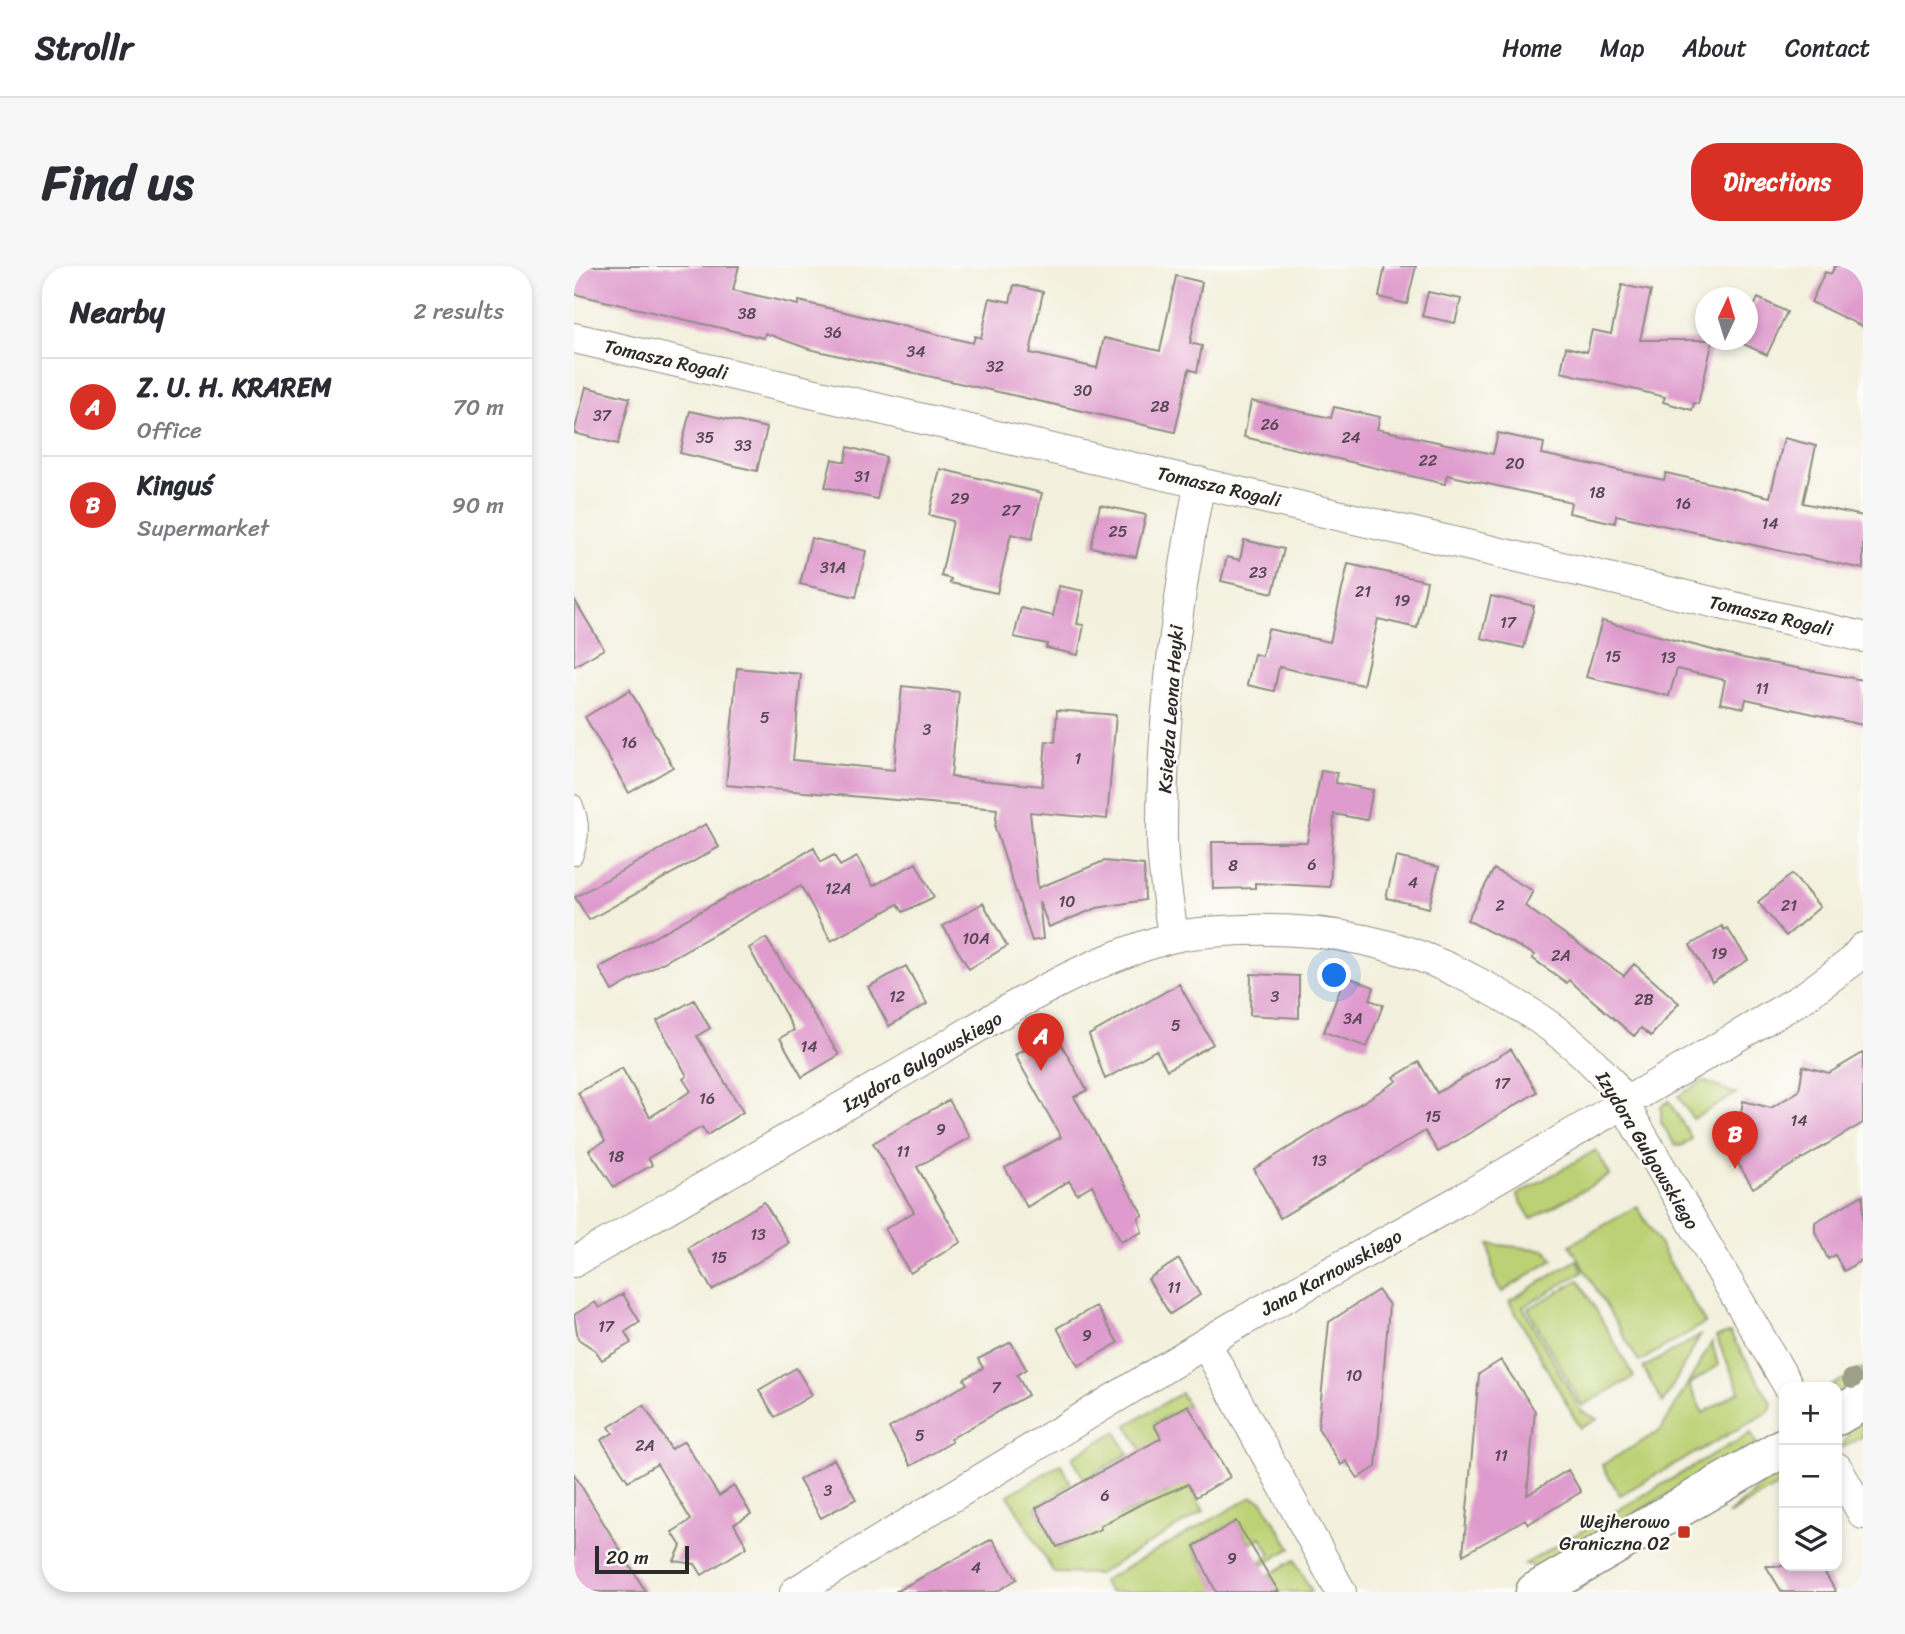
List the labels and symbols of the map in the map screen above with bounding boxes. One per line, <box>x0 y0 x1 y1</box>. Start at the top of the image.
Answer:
north arrow <box>1695 287 1758 350</box>
house number: 38 <box>738 299 757 328</box>
house number: 36 <box>824 318 842 347</box>
street label: Tomasza Rogali <box>601 329 732 390</box>
house number: 34 <box>907 337 925 366</box>
house number: 32 <box>986 352 1004 381</box>
house number: 30 <box>1074 376 1092 405</box>
house number: 28 <box>1151 392 1170 421</box>
house number: 37 <box>593 401 612 430</box>
house number: 26 <box>1261 410 1279 439</box>
house number: 35 <box>696 423 715 452</box>
house number: 24 <box>1341 423 1361 452</box>
house number: 33 <box>734 431 752 460</box>
house number: 22 <box>1419 446 1437 475</box>
house number: 20 <box>1505 449 1525 478</box>
street label: Tomasza Rogali <box>1154 456 1285 517</box>
house number: 31 <box>854 462 870 491</box>
house number: 18 <box>1589 478 1606 507</box>
house number: 29 <box>950 484 970 513</box>
house number: 16 <box>1675 489 1691 518</box>
house number: 27 <box>1002 496 1021 525</box>
house number: 14 <box>1762 509 1778 538</box>
house number: 25 <box>1108 517 1128 546</box>
house number: 31A <box>820 553 846 582</box>
house number: 23 <box>1249 558 1267 587</box>
house number: 21 <box>1355 577 1371 606</box>
street label: Tomasza Rogali <box>1706 585 1837 646</box>
house number: 19 <box>1394 586 1411 615</box>
house number: 17 <box>1500 608 1517 637</box>
street label: Księdza Leona Heyki <box>1148 623 1193 794</box>
house number: 15 <box>1605 642 1622 671</box>
house number: 13 <box>1660 643 1676 672</box>
house number: 11 <box>1755 674 1769 703</box>
house number: 5 <box>760 703 770 732</box>
house number: 3 <box>923 715 932 744</box>
house number: 16 <box>621 728 637 757</box>
house number: 1 <box>1075 744 1082 773</box>
house number: 6 <box>1307 850 1317 879</box>
house number: 8 <box>1228 851 1238 880</box>
house number: 4 <box>1408 868 1418 897</box>
house number: 12A <box>825 874 851 903</box>
house number: 10 <box>1059 887 1075 916</box>
house number: 2 <box>1495 891 1505 920</box>
house number: 21 <box>1781 891 1797 920</box>
house number: 10A <box>962 924 990 953</box>
house number: 19 <box>1711 939 1728 968</box>
house number: 2A <box>1551 941 1571 970</box>
your location <box>1317 958 1351 992</box>
house number: 12 <box>889 982 905 1011</box>
house number: 3 <box>1271 982 1280 1011</box>
house number: 2B <box>1634 985 1654 1014</box>
street label: Izydora Gulgowskiego <box>835 1002 1009 1121</box>
house number: 3A <box>1343 1004 1363 1033</box>
house number: 5 <box>1171 1011 1181 1040</box>
pin: A <box>1018 1013 1064 1071</box>
house number: 14 <box>801 1032 817 1061</box>
street label: Izydora Gulgowskiego <box>1586 1063 1708 1236</box>
house number: 17 <box>1494 1069 1511 1098</box>
house number: 16 <box>699 1084 715 1113</box>
house number: 15 <box>1425 1102 1442 1131</box>
house number: 14 <box>1791 1106 1807 1135</box>
pin: B <box>1712 1111 1758 1169</box>
house number: 9 <box>936 1115 946 1144</box>
house number: 11 <box>896 1137 910 1166</box>
house number: 18 <box>608 1142 625 1171</box>
house number: 13 <box>1311 1146 1327 1175</box>
house number: 13 <box>750 1220 766 1249</box>
street label: Jana Karnowskiego <box>1253 1220 1408 1326</box>
house number: 15 <box>711 1243 728 1272</box>
house number: 11 <box>1167 1273 1181 1302</box>
house number: 17 <box>598 1312 615 1341</box>
house number: 9 <box>1082 1321 1092 1350</box>
house number: 10 <box>1346 1361 1362 1390</box>
house number: 7 <box>991 1373 1001 1402</box>
house number: 5 <box>915 1421 925 1450</box>
house number: 2A <box>635 1431 655 1460</box>
house number: 11 <box>1494 1441 1508 1470</box>
house number: 3 <box>824 1476 833 1505</box>
house number: 6 <box>1100 1481 1110 1510</box>
place label: Wejherowo Graniczna 02 <box>1559 1505 1670 1560</box>
marker: Wejherowo Graniczna 02 <box>1676 1524 1692 1540</box>
scale bar <box>595 1543 690 1575</box>
house number: 9 <box>1227 1544 1237 1573</box>
house number: 4 <box>971 1553 981 1582</box>

